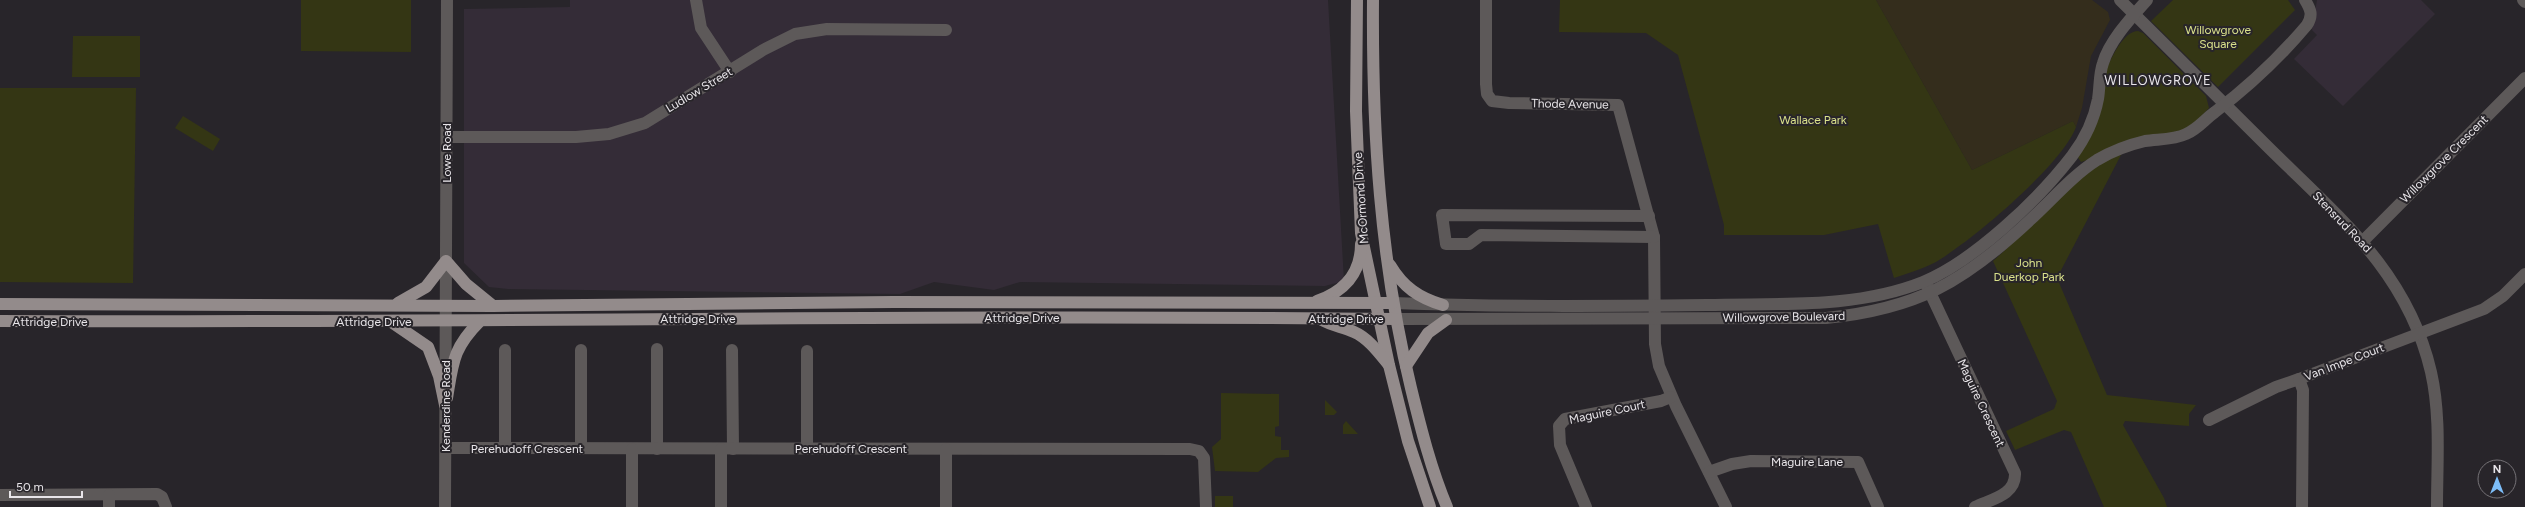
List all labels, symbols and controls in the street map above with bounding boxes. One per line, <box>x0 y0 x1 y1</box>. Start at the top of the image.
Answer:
park label: Willowgrove Square <box>2185 23 2252 51</box>
street label: Ludlow Street <box>663 64 735 115</box>
district label: WILLOWGROVE <box>2104 73 2212 88</box>
street label: Thode Avenue <box>1531 96 1609 112</box>
street label: Willowgrove Crescent <box>2397 112 2491 206</box>
park label: Wallace Park <box>1779 113 1847 127</box>
street label: Lowe Road <box>440 123 454 183</box>
street label: McOrmond Drive <box>1351 151 1371 244</box>
street label: Stensrud Road <box>2309 189 2375 255</box>
park label: John Duerkop Park <box>1993 256 2065 284</box>
street label: Willowgrove Boulevard <box>1723 309 1845 325</box>
street label: Attridge Drive <box>984 311 1060 325</box>
street label: Attridge Drive <box>660 312 736 326</box>
street label: Attridge Drive <box>1308 312 1384 326</box>
street label: Attridge Drive <box>12 315 88 329</box>
street label: Attridge Drive <box>336 315 412 329</box>
street label: Van Impe Court <box>2302 340 2386 384</box>
street label: Maguire Crescent <box>1954 357 2008 450</box>
street label: Kenderdine Road <box>439 360 453 452</box>
street label: Maguire Court <box>1568 397 1647 427</box>
street label: Perehudoff Crescent <box>471 442 584 456</box>
street label: Perehudoff Crescent <box>795 442 908 456</box>
street label: Maguire Lane <box>1771 455 1843 469</box>
north arrow <box>2477 459 2517 499</box>
text: N <box>2493 463 2501 476</box>
scale bar <box>10 473 82 499</box>
text: 50 m <box>16 480 44 494</box>

